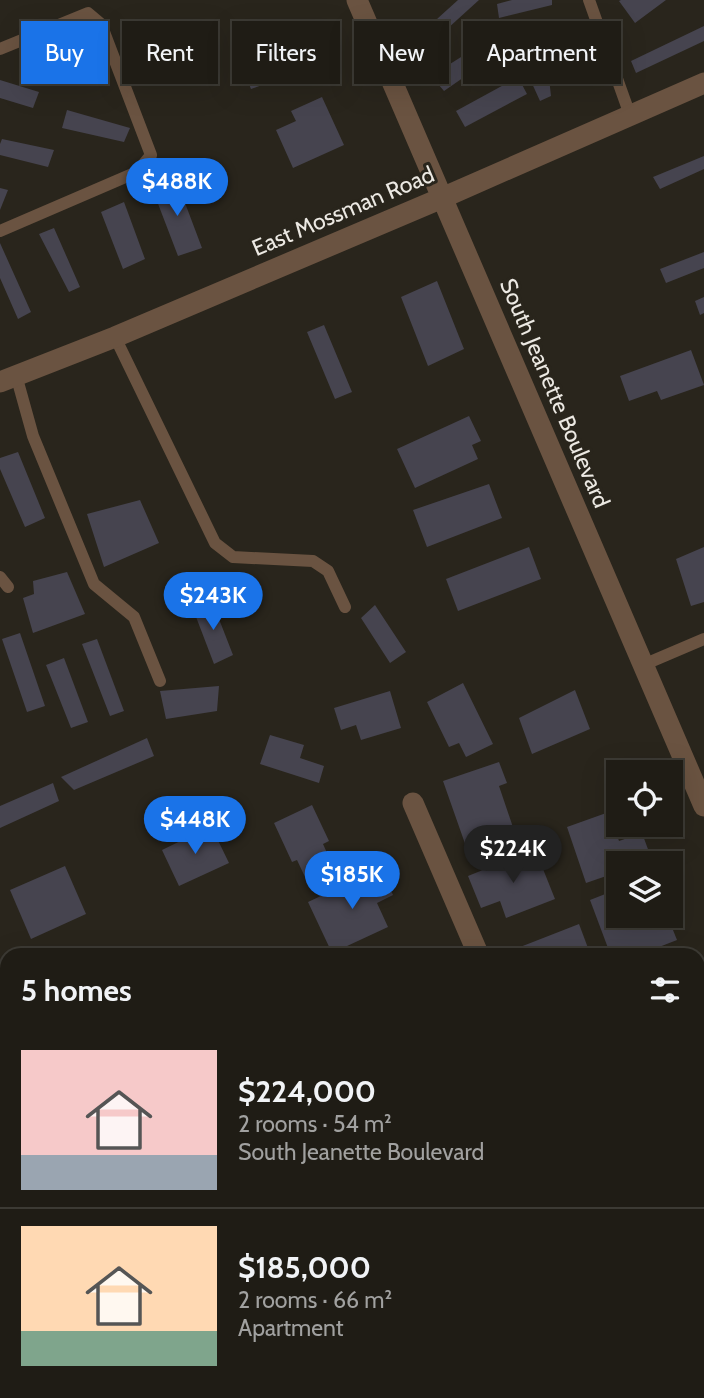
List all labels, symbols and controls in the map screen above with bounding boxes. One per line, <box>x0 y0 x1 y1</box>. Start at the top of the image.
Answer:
chip: Buy <box>21 21 108 84</box>
chip: Rent <box>122 21 218 84</box>
chip: Filters <box>232 21 340 84</box>
chip: New <box>354 21 449 84</box>
chip: Apartment <box>463 21 621 84</box>
pin: $488K <box>128 158 226 218</box>
street label: East Mossman Road <box>248 160 438 262</box>
text: $488K <box>142 167 212 195</box>
street label: South Jeanette Boulevard <box>494 274 616 512</box>
pin: $243K <box>164 572 262 632</box>
text: $243K <box>180 581 246 609</box>
map controls <box>606 760 683 928</box>
button: locate <box>606 760 683 837</box>
pin: $448K <box>146 796 244 856</box>
text: $448K <box>160 805 230 833</box>
pin: $224K <box>464 826 562 885</box>
text: $224K <box>480 834 546 862</box>
button: layers <box>606 851 683 928</box>
pin: $185K <box>303 852 401 911</box>
text: $185K <box>321 860 383 888</box>
icon: filters <box>646 971 684 1009</box>
text: 5 homes <box>21 972 132 1009</box>
text: $224,000 <box>238 1073 376 1110</box>
icon: home <box>77 1078 161 1162</box>
text: 2 rooms · 54 m² <box>238 1110 392 1138</box>
text: South Jeanette Boulevard <box>238 1138 484 1166</box>
text: $185,000 <box>238 1249 371 1286</box>
icon: home <box>77 1254 161 1338</box>
text: 2 rooms · 66 m² <box>238 1286 392 1314</box>
text: Apartment <box>238 1314 343 1342</box>

